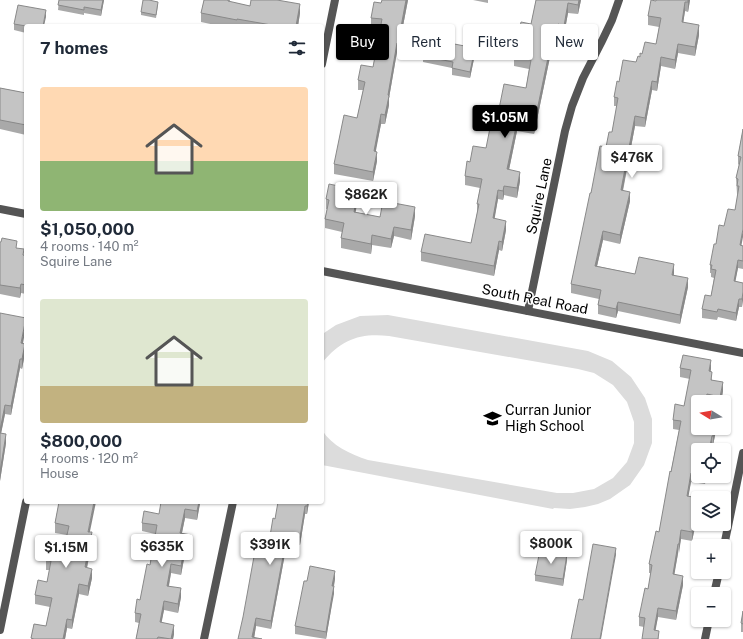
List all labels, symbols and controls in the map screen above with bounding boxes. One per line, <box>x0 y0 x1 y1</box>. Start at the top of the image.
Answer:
chip: Buy <box>336 24 389 60</box>
chip: Rent <box>397 24 455 60</box>
chip: Filters <box>463 24 533 60</box>
chip: New <box>541 24 598 60</box>
icon: filters <box>286 37 308 59</box>
text: 7 homes <box>40 38 108 58</box>
pin: $1.05M <box>472 105 538 139</box>
text: $1.05M <box>482 110 529 125</box>
icon: home <box>138 113 210 185</box>
pin: $476K <box>604 145 660 179</box>
text: $476K <box>610 150 654 165</box>
street label: Squire Lane <box>523 156 555 236</box>
pin: $862K <box>338 182 394 216</box>
text: $862K <box>344 187 388 202</box>
text: $1,050,000 <box>40 219 134 239</box>
text: 4 rooms · 140 m² <box>40 239 139 254</box>
text: Squire Lane <box>40 254 112 269</box>
street label: South Real Road <box>480 281 590 317</box>
icon: home <box>138 325 210 397</box>
north arrow <box>691 395 731 435</box>
map controls <box>691 395 731 627</box>
place label: Curran Junior High School <box>505 402 591 434</box>
school or university icon: Curran Junior High School <box>482 408 502 428</box>
text: $800,000 <box>40 431 122 451</box>
button: locate <box>691 443 731 483</box>
text: 4 rooms · 120 m² <box>40 451 138 466</box>
text: House <box>40 466 79 481</box>
button: layers <box>691 491 731 531</box>
pin: $800K <box>523 531 579 565</box>
pin: $391K <box>242 532 298 566</box>
pin: $635K <box>134 534 190 568</box>
pin: $1.15M <box>33 535 99 569</box>
text: $800K <box>529 536 573 551</box>
text: $391K <box>250 537 290 552</box>
text: $635K <box>140 539 184 554</box>
button: + <box>691 539 731 579</box>
text: $1.15M <box>44 540 88 555</box>
button: − <box>691 587 731 627</box>

